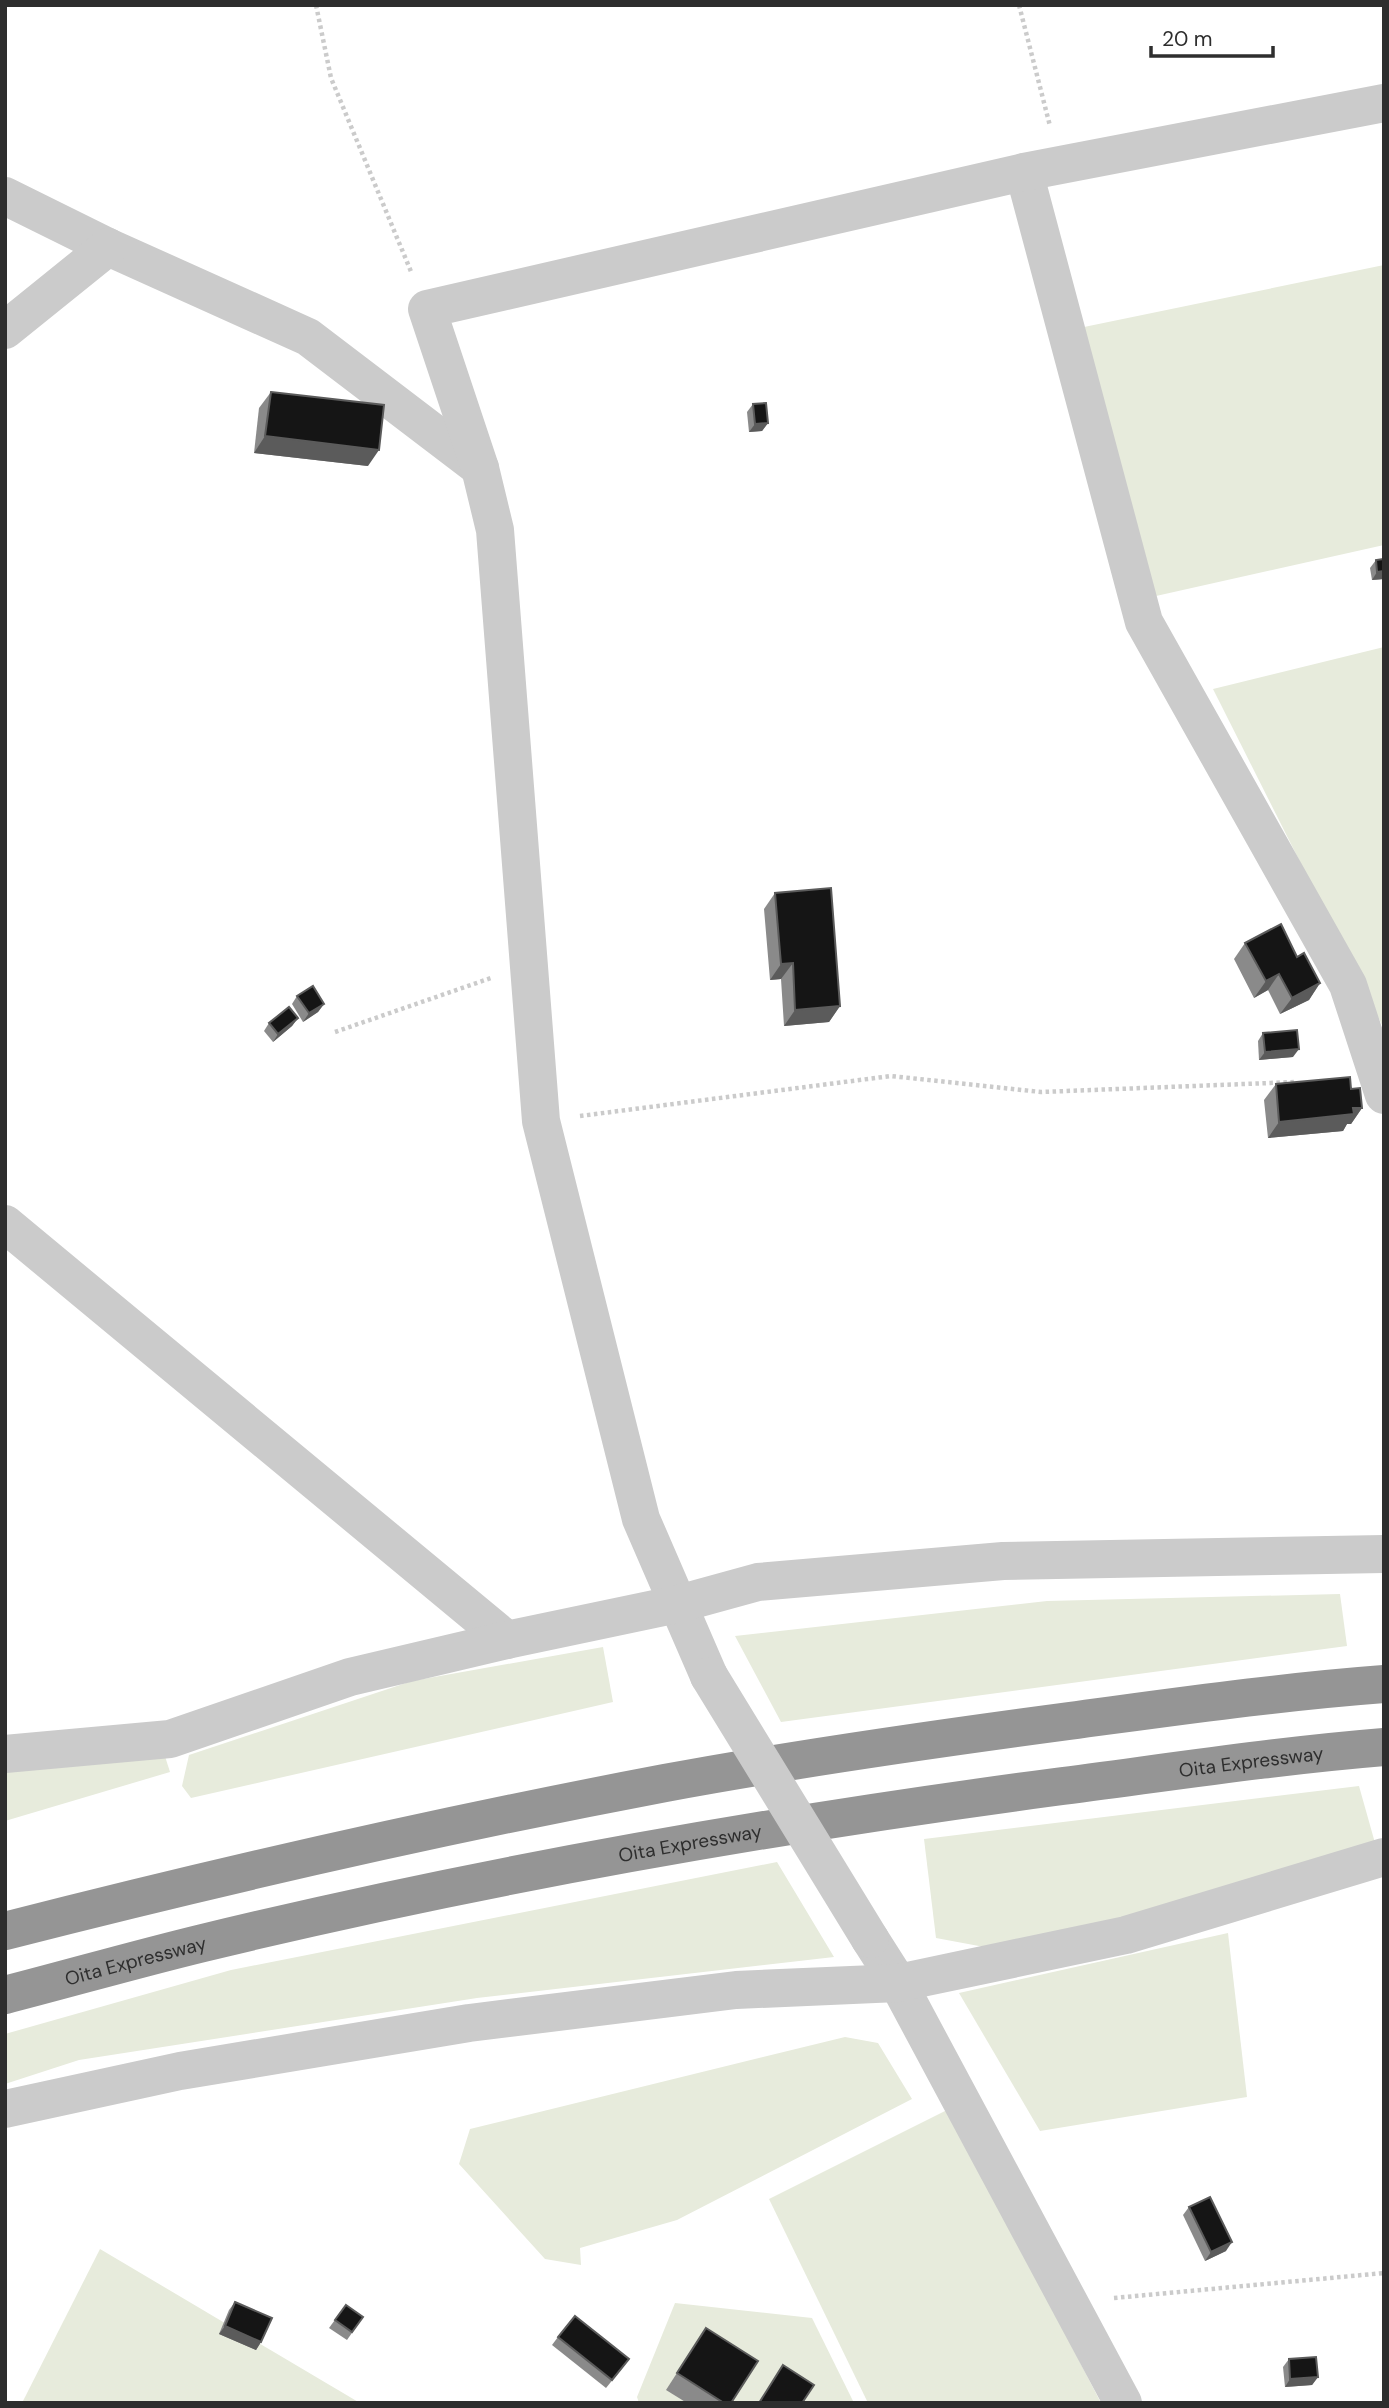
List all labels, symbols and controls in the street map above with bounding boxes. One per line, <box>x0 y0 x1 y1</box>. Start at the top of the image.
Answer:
scale bar <box>1151 14 1274 58</box>
text: 20 m <box>1162 25 1213 53</box>
street label: Oita Expressway <box>1177 1740 1325 1783</box>
street label: Oita Expressway <box>616 1818 764 1868</box>
street label: Oita Expressway <box>62 1930 209 1991</box>

